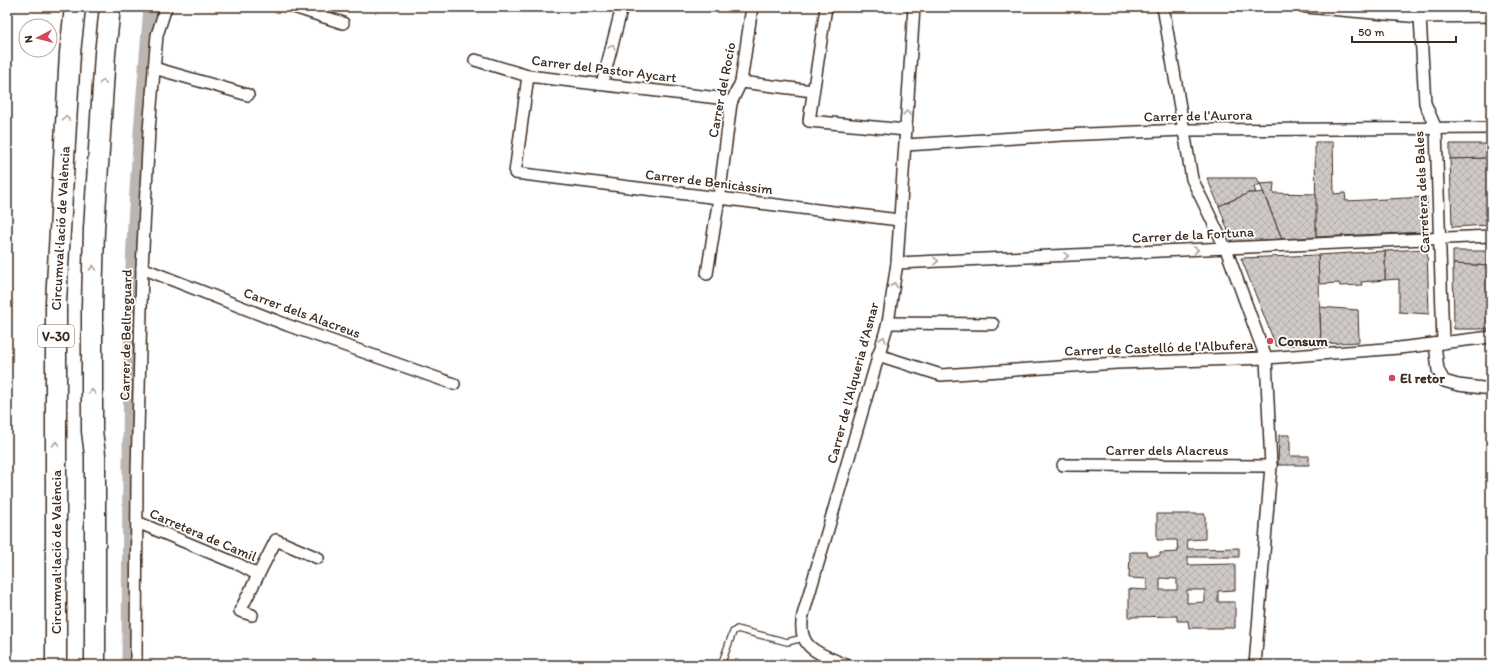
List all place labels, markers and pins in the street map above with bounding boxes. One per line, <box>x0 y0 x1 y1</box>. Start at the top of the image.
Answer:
place label: Consum <box>1278 333 1328 350</box>
marker: Consum <box>1265 336 1275 346</box>
place label: El retor <box>1400 370 1445 387</box>
marker: El retor <box>1387 373 1397 383</box>

